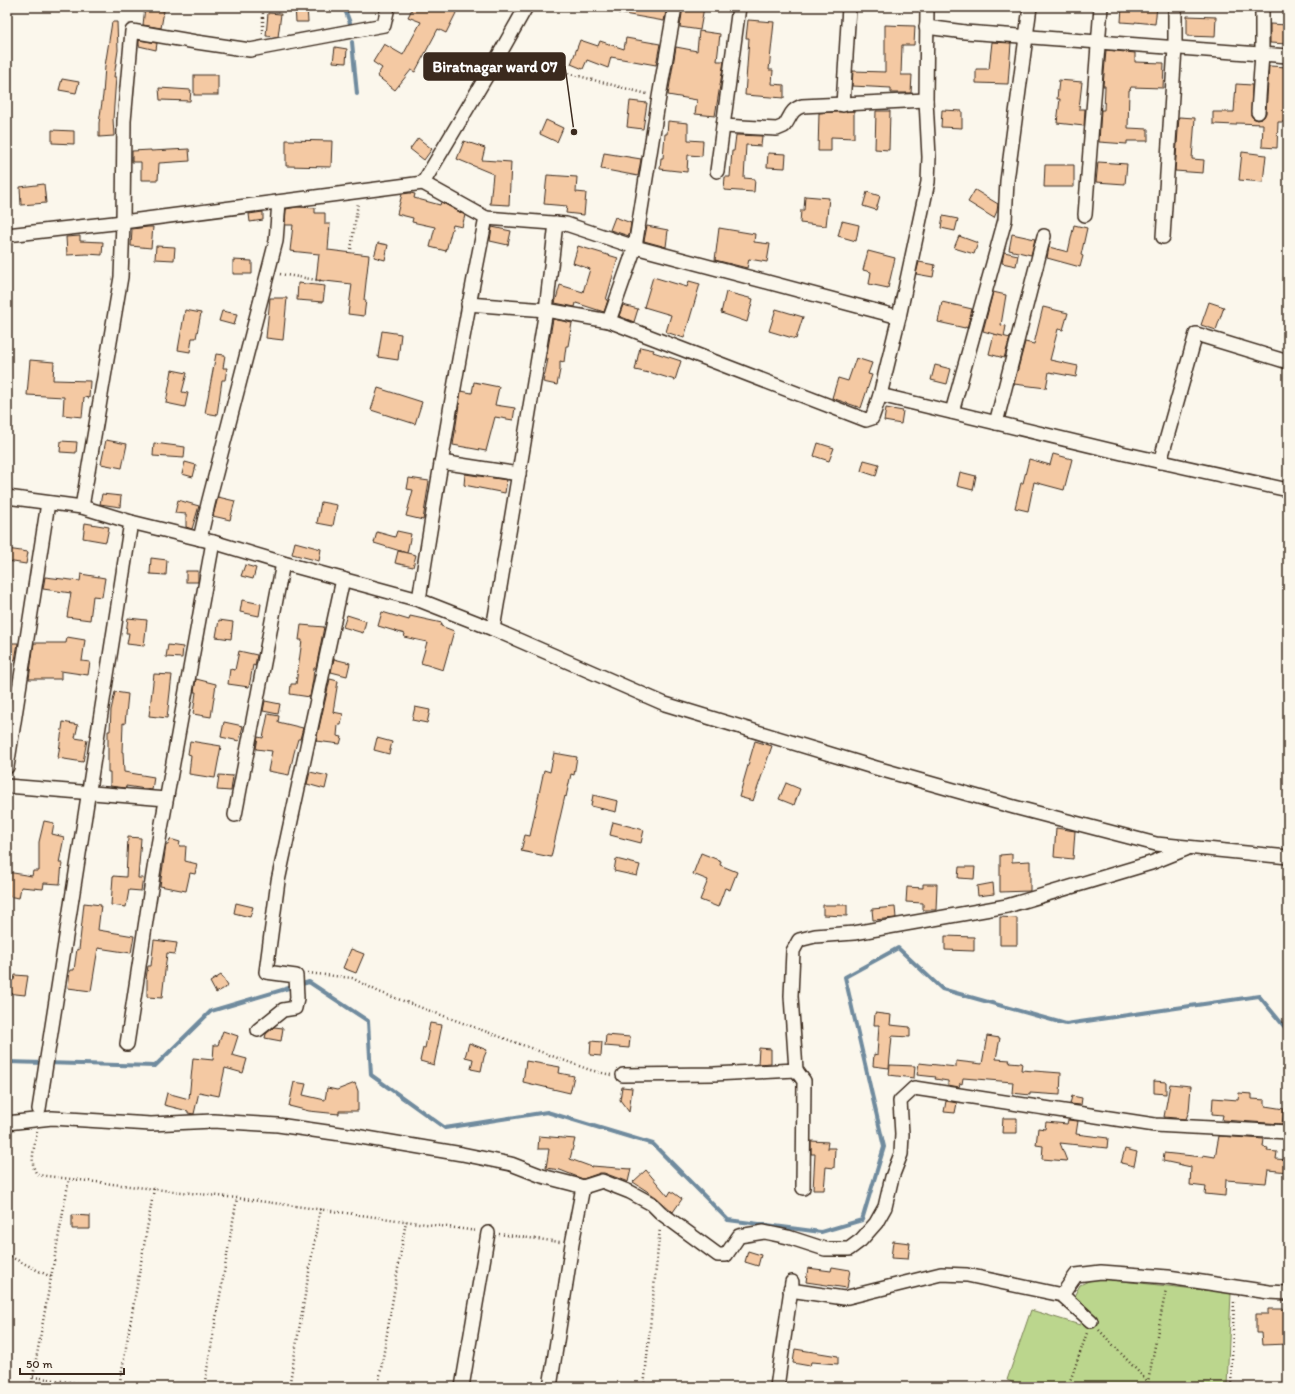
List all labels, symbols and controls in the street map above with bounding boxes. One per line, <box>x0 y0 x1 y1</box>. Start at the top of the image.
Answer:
callout: Biratnagar ward 07 <box>424 53 565 80</box>
text: Biratnagar ward 07 <box>433 58 558 77</box>
scale bar <box>20 1350 124 1376</box>
text: 50 m <box>26 1357 52 1371</box>

